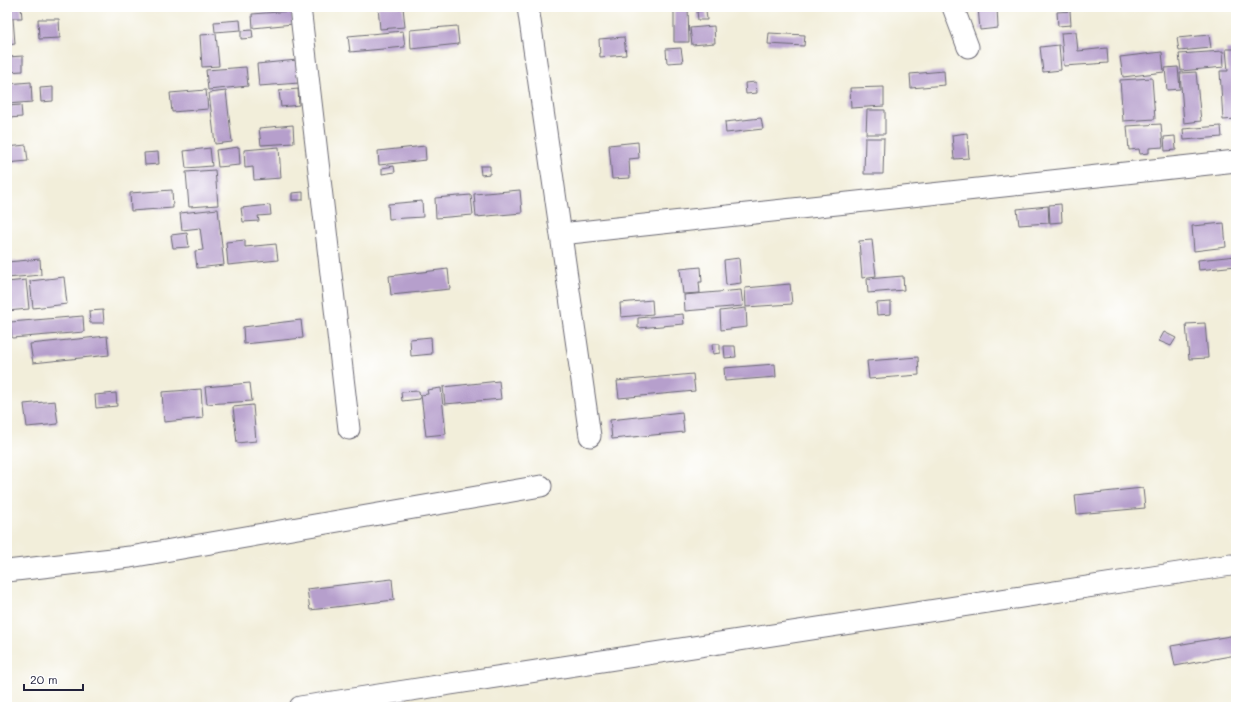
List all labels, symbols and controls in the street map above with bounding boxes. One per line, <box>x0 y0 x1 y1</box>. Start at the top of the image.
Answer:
scale bar <box>24 666 83 692</box>
text: 20 m <box>30 671 58 687</box>

